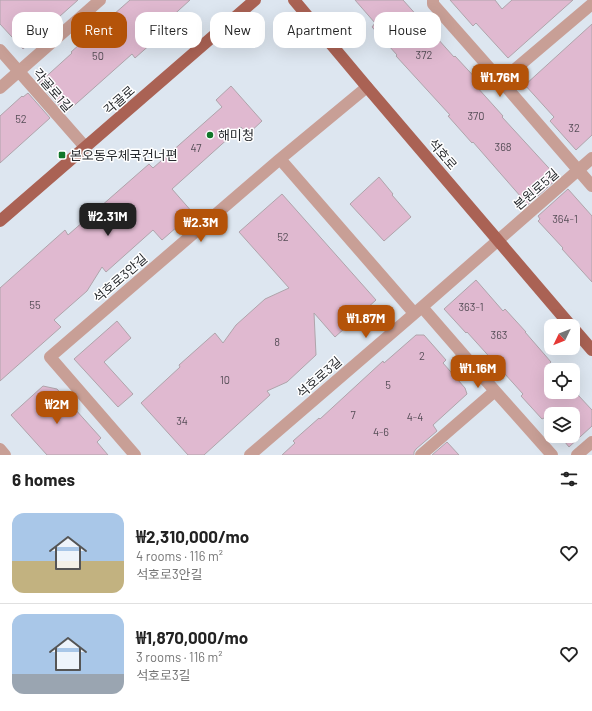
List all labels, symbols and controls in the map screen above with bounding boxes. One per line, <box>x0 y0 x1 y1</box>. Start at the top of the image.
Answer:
chip: Buy <box>12 12 63 48</box>
chip: Rent <box>71 12 127 48</box>
chip: Filters <box>135 12 202 48</box>
chip: New <box>210 12 265 48</box>
chip: Apartment <box>273 12 366 48</box>
chip: House <box>374 12 441 48</box>
house number: 372 <box>416 48 432 61</box>
house number: 50 <box>92 49 104 62</box>
pin: ₩1.76M <box>467 64 533 98</box>
street label: 각골로1길 <box>30 65 76 115</box>
text: ₩1.76M <box>481 69 519 85</box>
street label: 각골로 <box>100 82 138 118</box>
house number: 370 <box>467 109 485 122</box>
house number: 52 <box>15 112 27 125</box>
house number: 32 <box>568 121 580 134</box>
place label: 해미청 <box>218 127 254 143</box>
marker: 해미청 <box>205 130 215 140</box>
street label: 석호로 <box>425 135 461 173</box>
house number: 368 <box>494 140 512 153</box>
house number: 47 <box>191 141 201 154</box>
place label: 본오동우체국건너편 <box>70 147 178 163</box>
marker: 본오동우체국건너편 <box>57 150 67 160</box>
street label: 본원로5길 <box>510 165 562 213</box>
pin: ₩2.31M <box>75 203 141 237</box>
text: ₩2.31M <box>88 208 128 224</box>
pin: ₩2.3M <box>173 209 229 243</box>
house number: 364-1 <box>552 212 578 225</box>
text: ₩2.3M <box>184 214 218 230</box>
house number: 52 <box>277 230 289 243</box>
street label: 석호로3안길 <box>90 250 150 306</box>
house number: 55 <box>29 298 41 311</box>
house number: 363-1 <box>458 300 484 313</box>
pin: ₩1.87M <box>333 305 399 339</box>
text: ₩1.87M <box>347 310 385 326</box>
north arrow <box>544 319 580 355</box>
map controls <box>544 319 580 443</box>
house number: 363 <box>491 328 508 341</box>
house number: 8 <box>274 335 280 348</box>
house number: 2 <box>419 349 425 362</box>
street label: 석호로3길 <box>293 353 345 401</box>
pin: ₩1.16M <box>445 355 511 389</box>
text: ₩1.16M <box>460 360 496 376</box>
button: locate <box>544 363 580 399</box>
house number: 10 <box>220 373 230 386</box>
house number: 5 <box>385 378 391 391</box>
pin: ₩2M <box>38 391 76 425</box>
text: ₩2M <box>45 396 69 412</box>
button: layers <box>544 407 580 443</box>
house number: 7 <box>350 408 356 421</box>
house number: 4-4 <box>407 410 423 423</box>
house number: 34 <box>176 414 188 427</box>
house number: 4-6 <box>373 425 389 438</box>
icon: filters <box>558 468 580 490</box>
text: 6 homes <box>12 469 75 489</box>
text: ₩2,310,000/mo <box>136 526 249 546</box>
icon: home <box>44 529 92 577</box>
icon: heart <box>558 542 580 564</box>
text: 4 rooms · 116 m² <box>136 548 223 564</box>
text: 석호로3안길 <box>136 566 203 582</box>
text: ₩1,870,000/mo <box>136 627 248 647</box>
icon: home <box>44 630 92 678</box>
icon: heart <box>558 643 580 665</box>
text: 3 rooms · 116 m² <box>136 649 223 665</box>
text: 석호로3길 <box>136 667 191 683</box>

